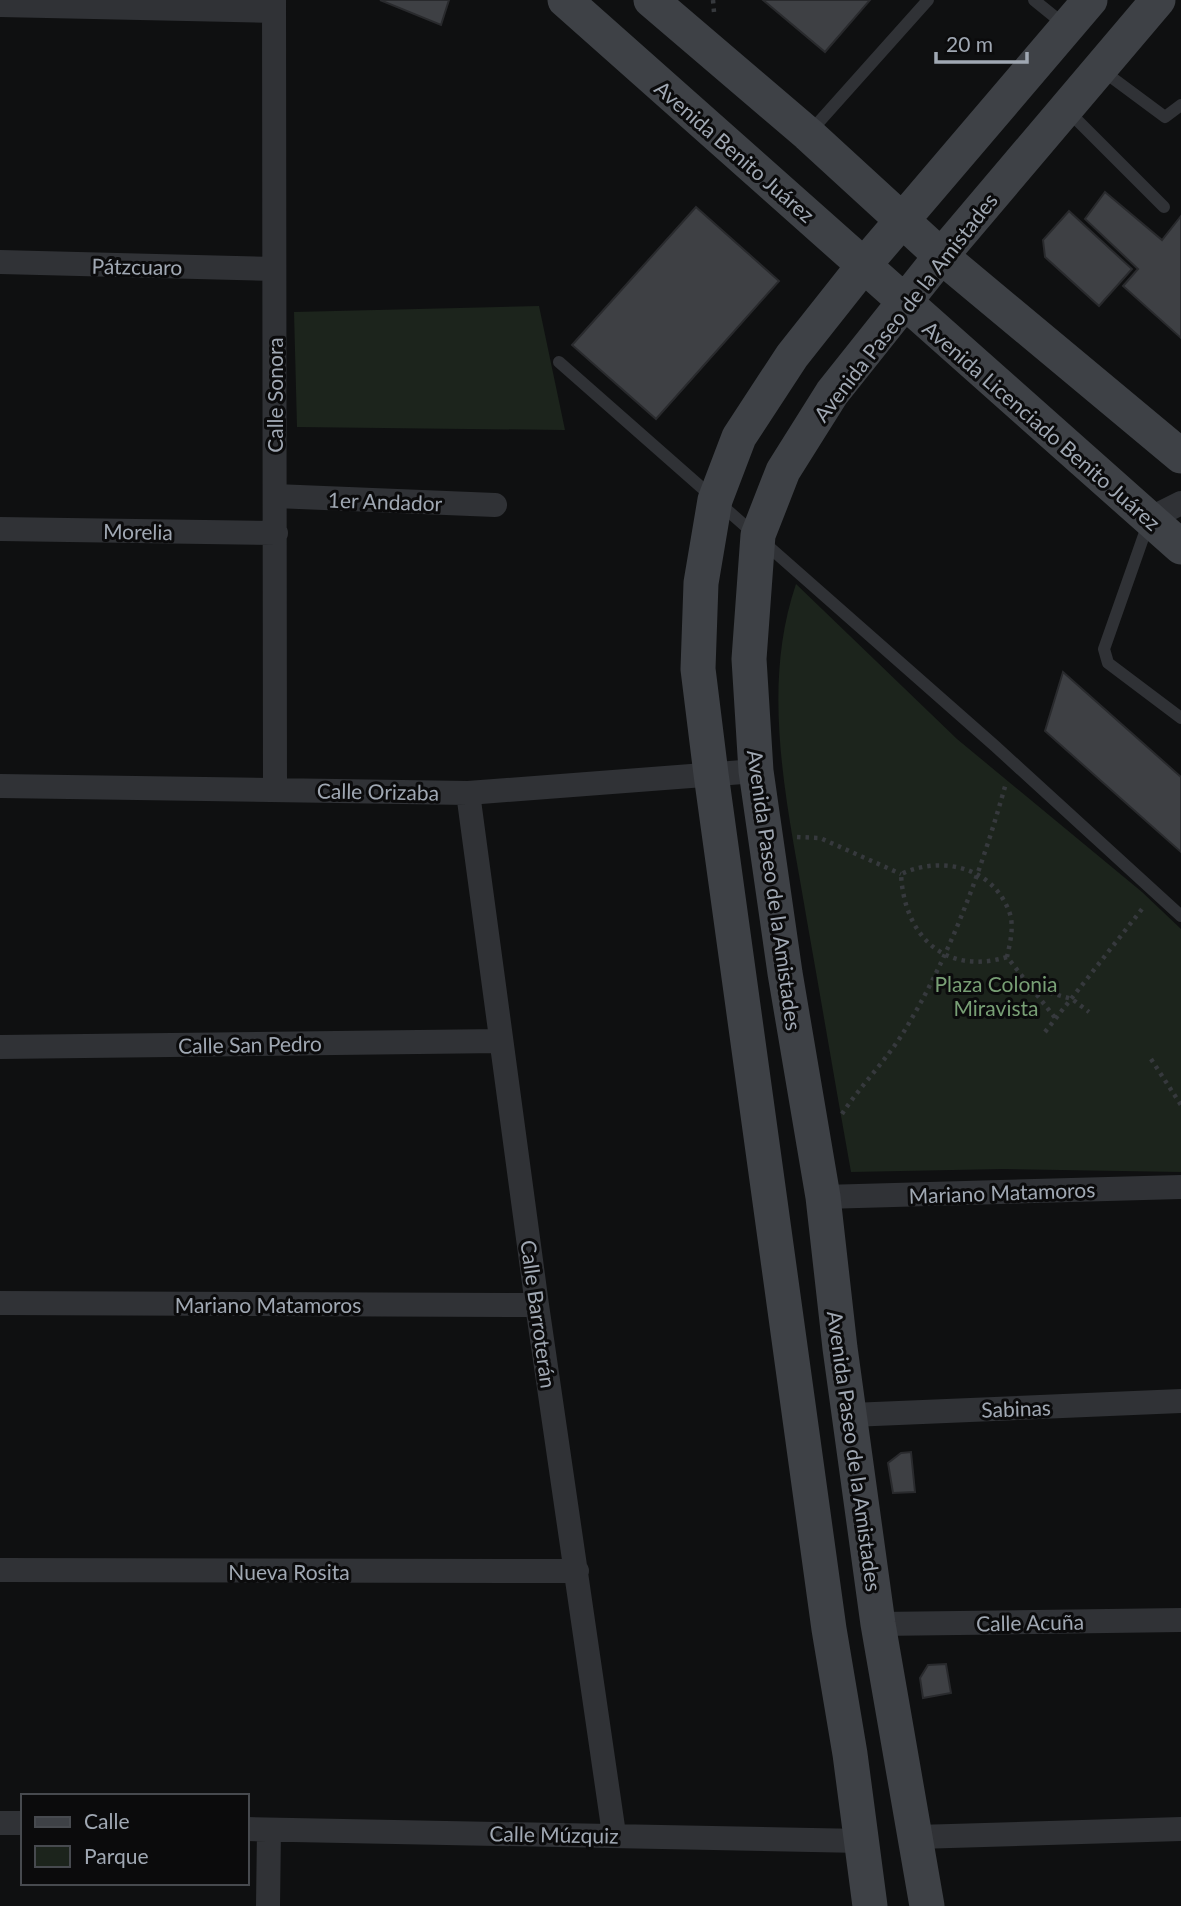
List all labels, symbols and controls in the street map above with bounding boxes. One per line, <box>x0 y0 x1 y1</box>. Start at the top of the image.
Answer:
scale bar <box>936 21 1027 65</box>
text: 20 m <box>946 31 993 56</box>
street label: Avenida Benito Juárez <box>650 75 820 227</box>
street label: Avenida Paseo de la Amistades <box>808 188 1002 426</box>
street label: Pátzcuaro <box>91 253 183 279</box>
street label: Avenida Licenciado Benito Juárez <box>918 315 1166 535</box>
street label: Calle Sonora <box>262 337 287 453</box>
street label: 1er Andador <box>327 487 443 516</box>
street label: Morelia <box>103 518 173 544</box>
street label: Avenida Paseo de la Amistades <box>743 748 807 1032</box>
street label: Calle Orizaba <box>317 777 439 805</box>
park label: Plaza Colonia Miravista <box>934 971 1058 1020</box>
street label: Calle San Pedro <box>178 1030 322 1058</box>
street label: Mariano Matamoros <box>908 1176 1096 1208</box>
street label: Calle Barroterán <box>516 1238 562 1390</box>
street label: Mariano Matamoros <box>175 1292 361 1317</box>
street label: Avenida Paseo de la Amistades <box>823 1309 887 1593</box>
street label: Sabinas <box>981 1394 1051 1422</box>
street label: Nueva Rosita <box>228 1559 350 1584</box>
street label: Calle Acuña <box>976 1609 1084 1635</box>
legend <box>21 1794 248 1885</box>
text: Calle <box>84 1808 129 1833</box>
street label: Calle Múzquiz <box>489 1820 619 1848</box>
text: Parque <box>84 1843 149 1868</box>

